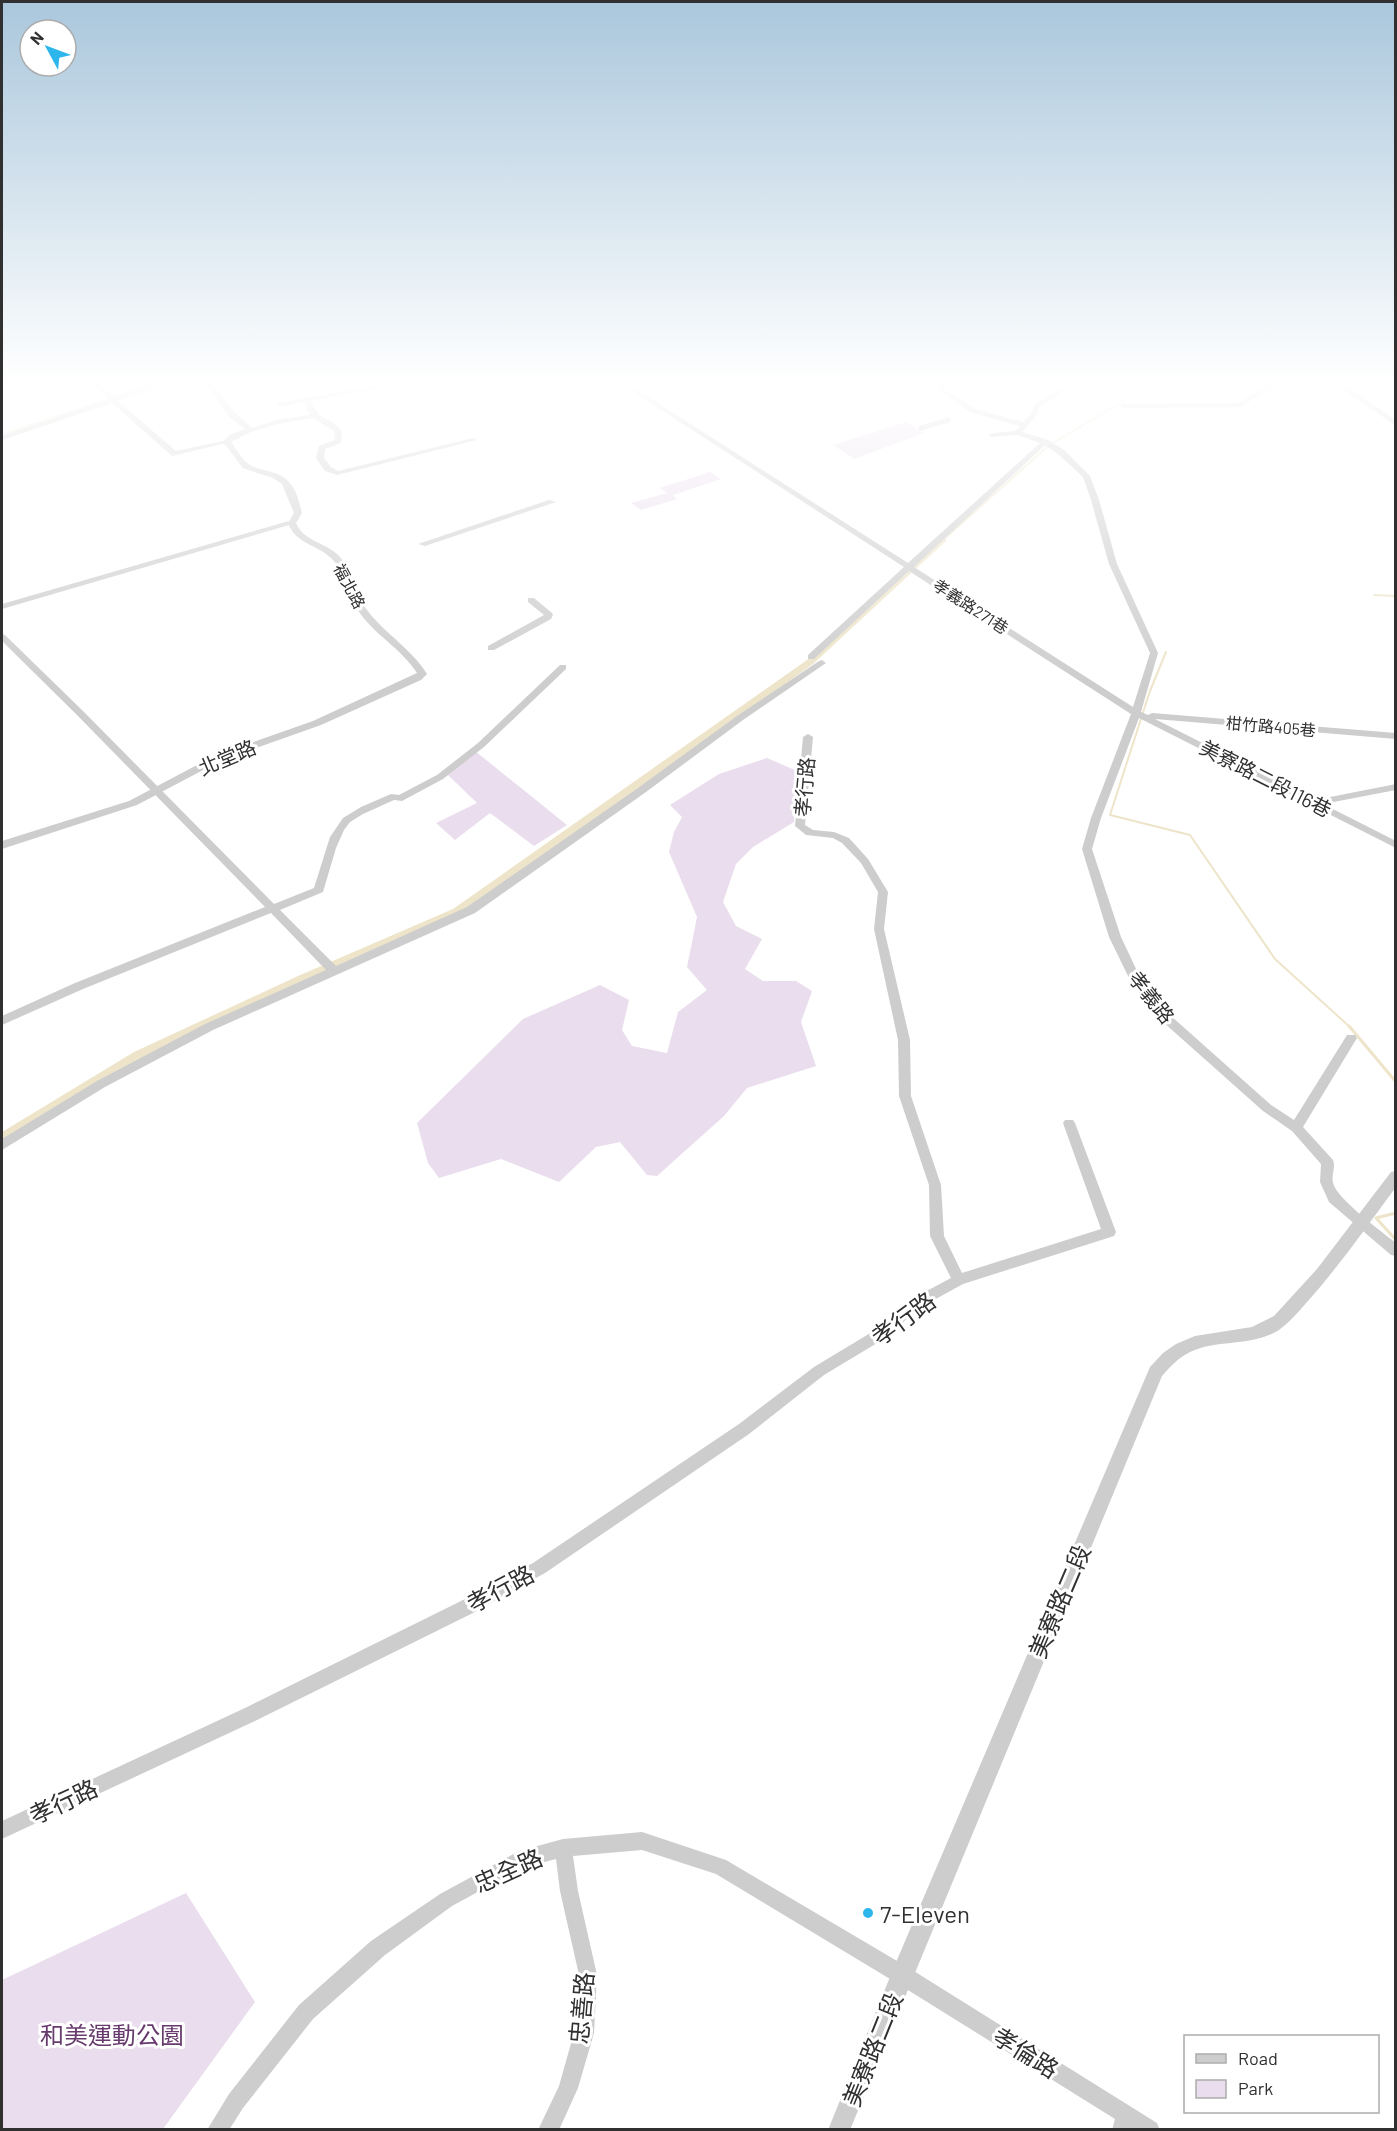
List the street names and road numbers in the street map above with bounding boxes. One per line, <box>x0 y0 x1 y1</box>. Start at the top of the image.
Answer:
street label: 福北路 <box>330 560 370 612</box>
street label: 孝義路271巷 <box>930 575 1012 637</box>
street label: 柑竹路405巷 <box>1225 713 1317 739</box>
street label: 北堂路 <box>195 734 259 780</box>
street label: 美寮路二段116巷 <box>1196 735 1336 821</box>
street label: 孝行路 <box>789 756 819 818</box>
street label: 孝義路 <box>1124 966 1180 1028</box>
street label: 孝行路 <box>865 1285 941 1351</box>
street label: 美寮路二段 <box>1022 1540 1096 1662</box>
street label: 孝行路 <box>461 1558 539 1618</box>
street label: 孝行路 <box>24 1773 102 1829</box>
street label: 忠全路 <box>469 1842 547 1898</box>
street label: 忠善路 <box>563 1971 599 2045</box>
street label: 美寮路二段 <box>836 1988 908 2110</box>
street label: 孝倫路 <box>988 2021 1064 2083</box>

